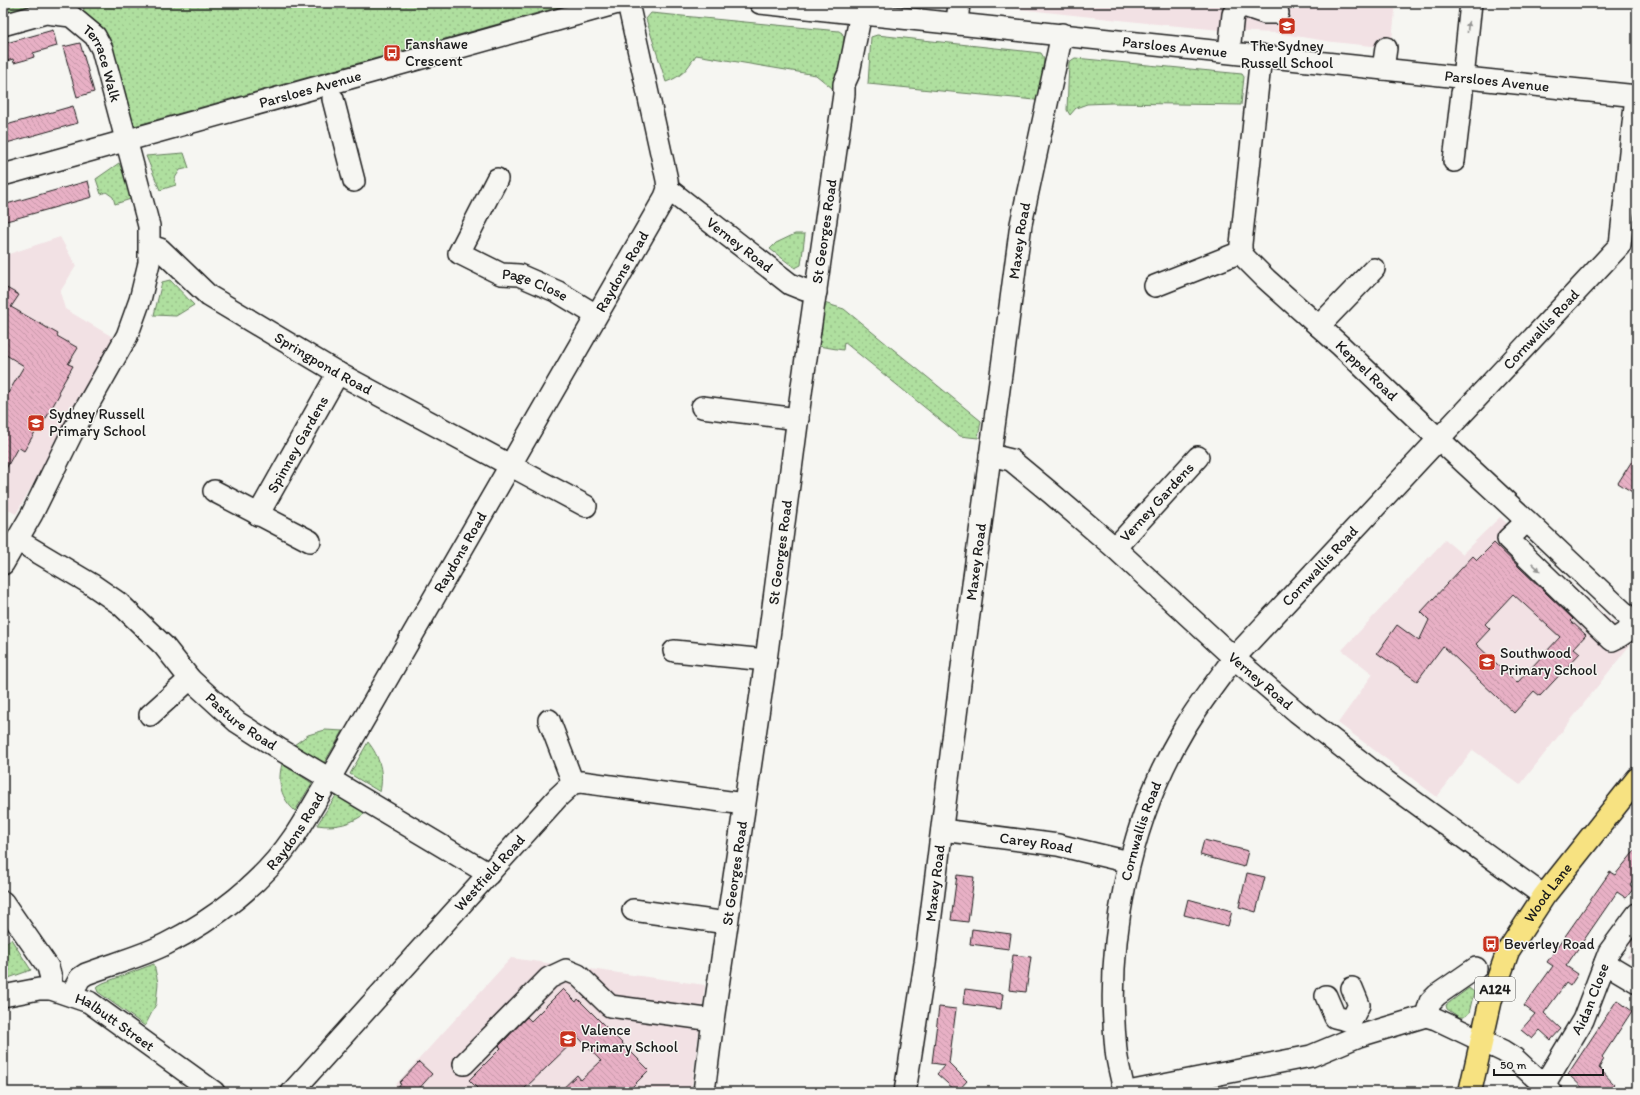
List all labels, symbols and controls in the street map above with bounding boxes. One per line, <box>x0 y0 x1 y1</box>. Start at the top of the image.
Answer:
school or university icon: The Sydney Russell School <box>1277 16 1297 36</box>
street label: Terrace Walk <box>79 20 125 104</box>
one-way arrow <box>1465 21 1472 33</box>
street label: Parsloes Avenue <box>1121 32 1228 61</box>
place label: Fanshawe Crescent <box>405 35 468 70</box>
place label: The Sydney Russell School <box>1241 37 1334 72</box>
bus stop icon: Fanshawe Crescent <box>382 43 402 63</box>
street label: Parsloes Avenue <box>257 66 363 112</box>
street label: Parsloes Avenue <box>1443 67 1550 96</box>
street label: St Georges Road <box>808 178 841 285</box>
street label: Maxey Road <box>1005 201 1034 280</box>
street label: Verney Road <box>703 213 777 277</box>
street label: Raydons Road <box>592 228 652 315</box>
street label: Page Close <box>502 265 571 305</box>
street label: Cornwallis Road <box>1499 285 1584 373</box>
street label: Springpond Road <box>271 328 375 399</box>
street label: Keppel Road <box>1332 337 1402 405</box>
street label: Spinney Gardens <box>263 392 332 496</box>
place label: Sydney Russell Primary School <box>49 405 147 440</box>
school or university icon: Sydney Russell Primary School <box>26 413 46 433</box>
street label: Verney Gardens <box>1116 458 1198 546</box>
street label: St Georges Road <box>764 499 796 606</box>
street label: Raydons Road <box>430 509 491 596</box>
street label: Cornwallis Road <box>1278 521 1362 610</box>
street label: Maxey Road <box>962 522 990 601</box>
one-way arrow <box>1531 562 1541 571</box>
place label: Southwood Primary School <box>1500 644 1598 679</box>
street label: Verney Road <box>1224 648 1297 714</box>
school or university icon: Southwood Primary School <box>1477 652 1497 672</box>
street label: Pasture Road <box>202 689 281 755</box>
street label: Cornwallis Road <box>1117 778 1166 883</box>
street label: Raydons Road <box>262 789 328 874</box>
street label: St Georges Road <box>718 820 751 927</box>
street label: Carey Road <box>998 829 1075 857</box>
street label: Westfield Road <box>450 831 529 915</box>
street label: Maxey Road <box>921 844 949 923</box>
street label: Wood Lane <box>1520 859 1576 926</box>
bus stop icon: Beverley Road <box>1481 934 1501 954</box>
place label: Beverley Road <box>1504 935 1595 953</box>
street label: Aidan Close <box>1567 961 1613 1038</box>
road number: A124 <box>1475 977 1515 1001</box>
street label: Halbutt Street <box>73 989 158 1055</box>
place label: Valence Primary School <box>581 1021 679 1056</box>
school or university icon: Valence Primary School <box>558 1029 578 1049</box>
scale bar <box>1494 1051 1603 1077</box>
text: 50 m <box>1500 1058 1526 1072</box>

